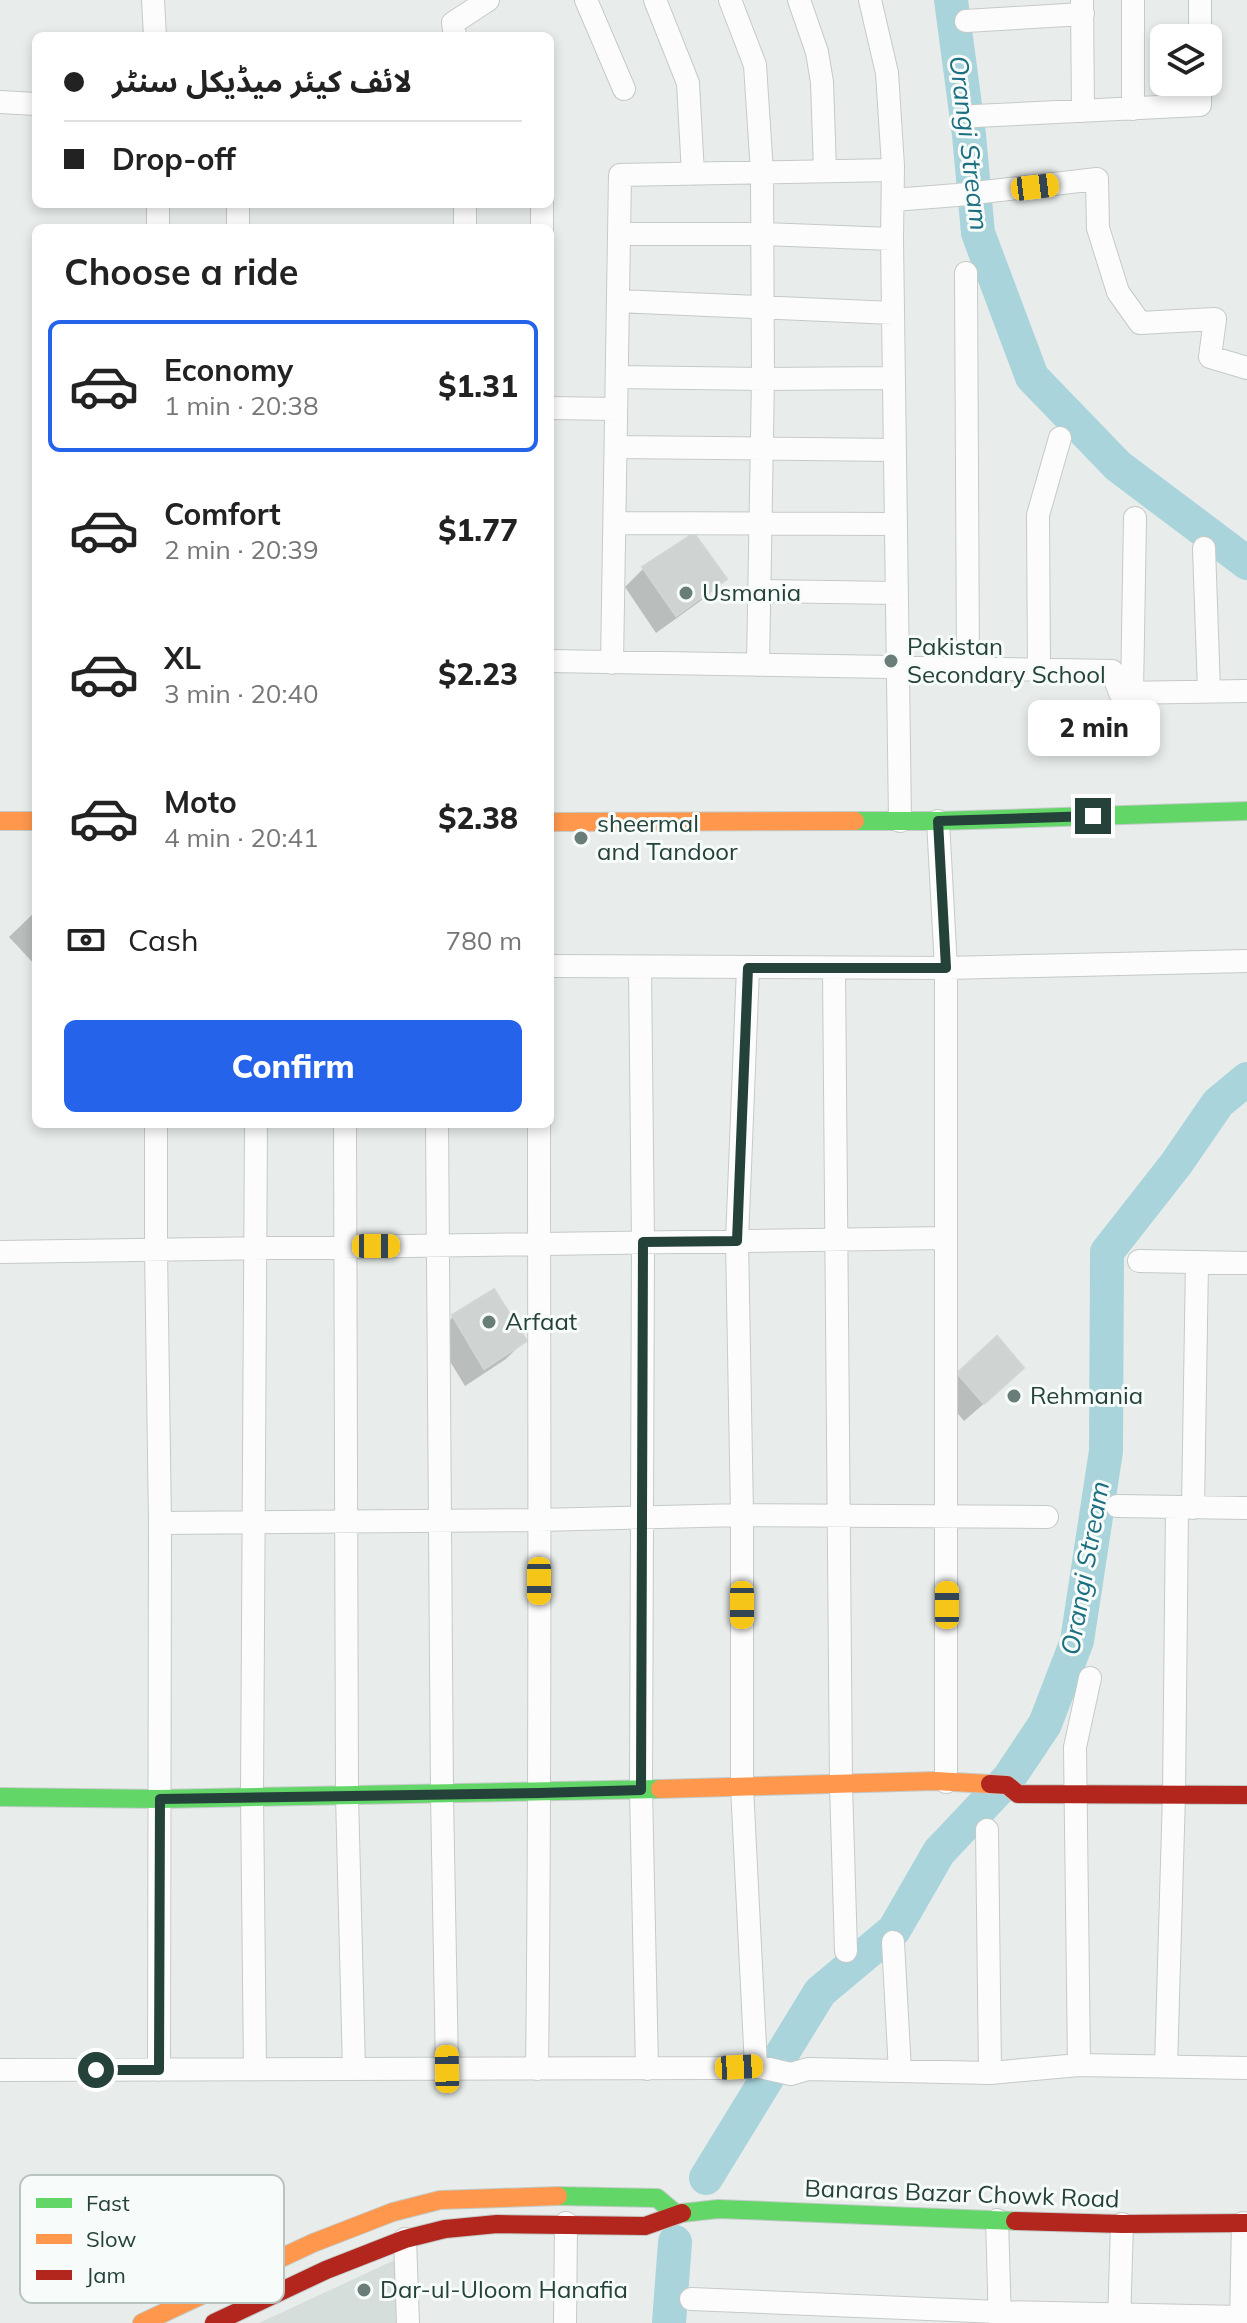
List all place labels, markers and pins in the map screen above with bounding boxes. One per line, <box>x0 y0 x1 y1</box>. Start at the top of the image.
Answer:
place label: Usmania <box>702 577 801 607</box>
marker: Usmania <box>677 584 695 602</box>
place label: Pakistan Secondary School <box>907 631 1106 689</box>
marker: Pakistan Secondary School <box>882 652 900 670</box>
place label: sheermal and Tandoor <box>597 808 738 866</box>
marker: sheermal and Tandoor <box>572 829 590 847</box>
place label: Arfaat <box>505 1306 577 1336</box>
marker: Arfaat <box>480 1313 498 1331</box>
place label: Rehmania <box>1030 1380 1143 1410</box>
marker: Rehmania <box>1005 1387 1023 1405</box>
place label: Dar-ul-Uloom Hanafia <box>380 2274 628 2304</box>
marker: Dar-ul-Uloom Hanafia <box>355 2281 373 2299</box>

